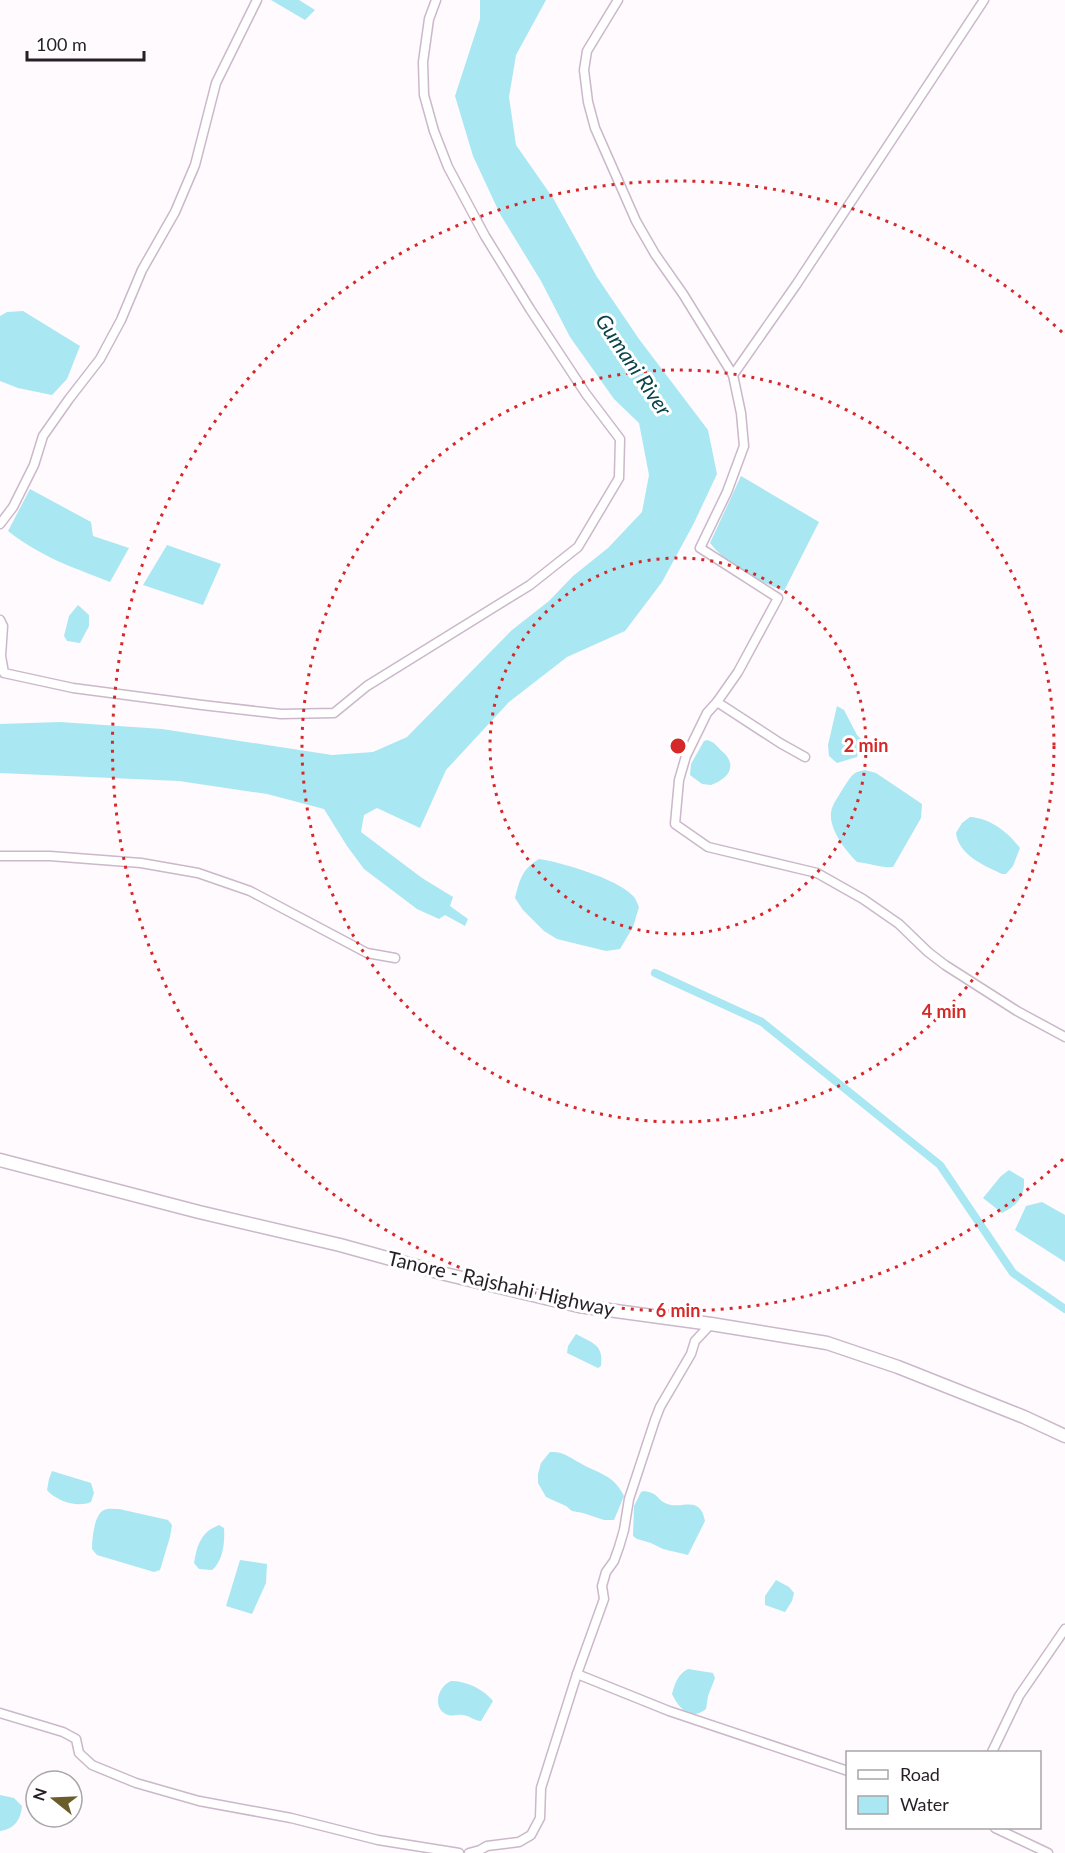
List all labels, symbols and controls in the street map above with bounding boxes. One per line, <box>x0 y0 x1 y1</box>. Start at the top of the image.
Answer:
scale bar <box>27 24 144 62</box>
text: 100 m <box>36 33 87 55</box>
water label: Gumani River <box>591 309 678 420</box>
text: 2 min <box>844 734 888 756</box>
centre of rings <box>668 736 688 756</box>
text: 4 min <box>922 1000 966 1022</box>
street label: Tanore - Rajshahi Highway <box>385 1245 618 1321</box>
text: 6 min <box>656 1299 700 1321</box>
legend <box>846 1751 1041 1829</box>
text: Road <box>900 1763 940 1785</box>
north arrow <box>24 1769 84 1829</box>
text: N <box>28 1785 50 1803</box>
text: Water <box>900 1793 949 1815</box>

